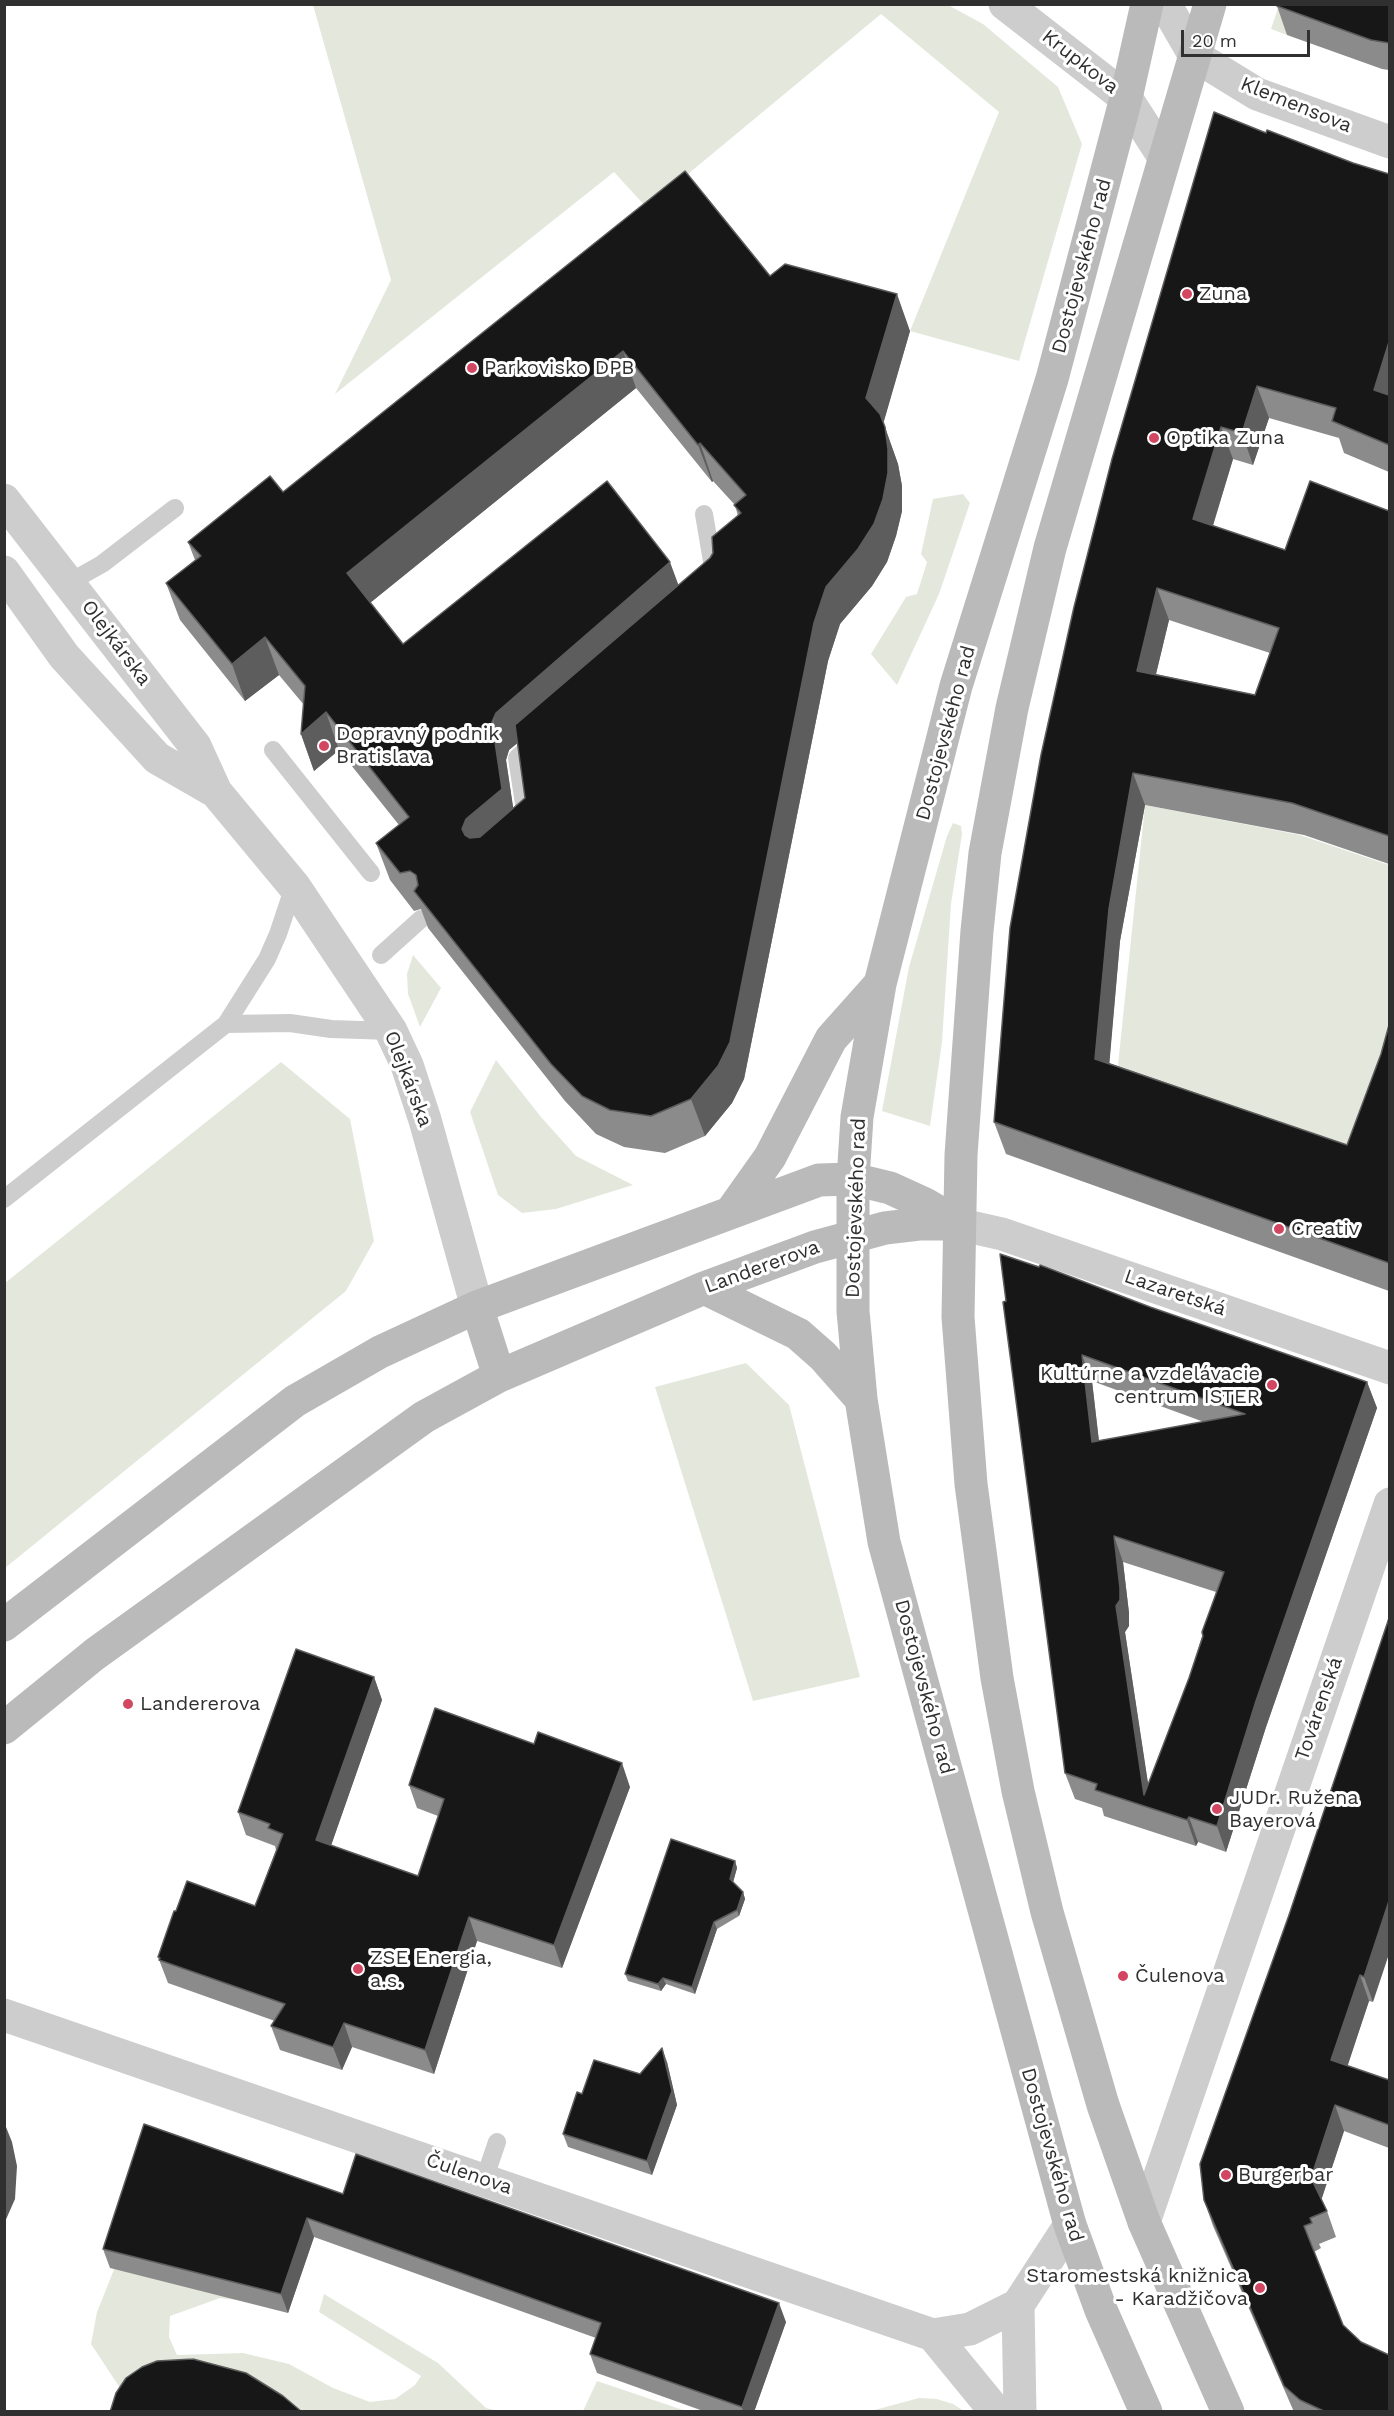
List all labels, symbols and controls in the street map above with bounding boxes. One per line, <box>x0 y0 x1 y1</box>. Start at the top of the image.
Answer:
scale bar <box>1184 18 1313 56</box>
street label: Krupkova <box>1037 25 1123 99</box>
text: 20 m <box>1192 30 1237 51</box>
street label: Klemensova <box>1237 72 1355 138</box>
street label: Dostojevského rad <box>1047 176 1117 356</box>
place label: Zuna <box>1199 282 1247 306</box>
marker: Zuna <box>1180 287 1194 301</box>
place label: Parkovisko DPB <box>484 356 634 380</box>
marker: Parkovisko DPB <box>465 361 479 375</box>
place label: Optika Zuna <box>1166 426 1284 450</box>
marker: Optika Zuna <box>1147 431 1161 445</box>
street label: Olejkárska <box>76 595 156 691</box>
street label: Dostojevského rad <box>911 643 981 823</box>
place label: Dopravný podnik Bratislava <box>336 722 500 769</box>
marker: Dopravný podnik Bratislava <box>317 739 331 753</box>
street label: Olejkárska <box>379 1027 437 1131</box>
street label: Dostojevského rad <box>841 1118 871 1298</box>
place label: Creativ <box>1291 1217 1359 1241</box>
marker: Creativ <box>1272 1222 1286 1236</box>
street label: Landererova <box>701 1235 823 1299</box>
street label: Lazaretská <box>1121 1264 1229 1322</box>
place label: Kultúrne a vzdelávacie centrum ISTER <box>1040 1362 1260 1409</box>
marker: Kultúrne a vzdelávacie centrum ISTER <box>1265 1378 1279 1392</box>
street label: Dostojevského rad <box>889 1597 959 1777</box>
street label: Továrenská <box>1290 1654 1348 1764</box>
place label: Landererova <box>140 1692 260 1716</box>
marker: Landererova <box>121 1697 135 1711</box>
place label: JUDr. Ružena Bayerová <box>1229 1786 1359 1833</box>
marker: JUDr. Ružena Bayerová <box>1210 1802 1224 1816</box>
place label: ZSE Energia, a.s. <box>370 1946 492 1993</box>
marker: ZSE Energia, a.s. <box>351 1962 365 1976</box>
place label: Čulenova <box>1135 1964 1225 1988</box>
marker: Čulenova <box>1116 1969 1130 1983</box>
street label: Dostojevského rad <box>1016 2065 1088 2245</box>
street label: Čulenova <box>423 2148 515 2200</box>
place label: Burgerbar <box>1238 2163 1333 2187</box>
marker: Burgerbar <box>1219 2168 1233 2182</box>
place label: Staromestská knižnica - Karadžičova <box>1026 2264 1248 2311</box>
marker: Staromestská knižnica - Karadžičova <box>1253 2281 1267 2295</box>

